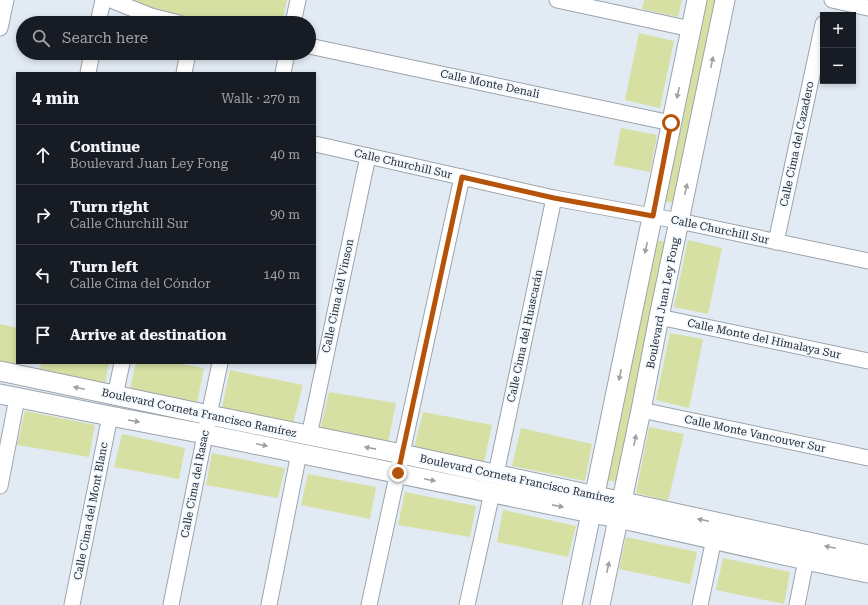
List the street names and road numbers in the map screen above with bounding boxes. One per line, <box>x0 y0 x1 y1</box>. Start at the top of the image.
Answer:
street label: Calle Monte Denali <box>439 67 541 101</box>
street label: Calle Cima del Cazadero <box>777 80 817 208</box>
street label: Calle Churchill Sur <box>353 146 454 182</box>
street label: Calle Churchill Sur <box>670 213 771 247</box>
street label: Boulevard Juan Ley Fong <box>644 235 682 370</box>
street label: Calle Cima del Vinson <box>320 238 356 354</box>
street label: Calle Cima del Huascarán <box>505 268 545 404</box>
street label: Calle Monte del Himalaya Sur <box>686 316 842 362</box>
street label: Boulevard Corneta Francisco Ramírez <box>100 386 298 440</box>
street label: Calle Monte Vancouver Sur <box>683 413 827 455</box>
street label: Calle Cima del Rasac <box>178 429 212 539</box>
street label: Calle Cima del Mont Blanc <box>71 441 111 581</box>
street label: Boulevard Corneta Francisco Ramírez <box>418 452 616 506</box>

